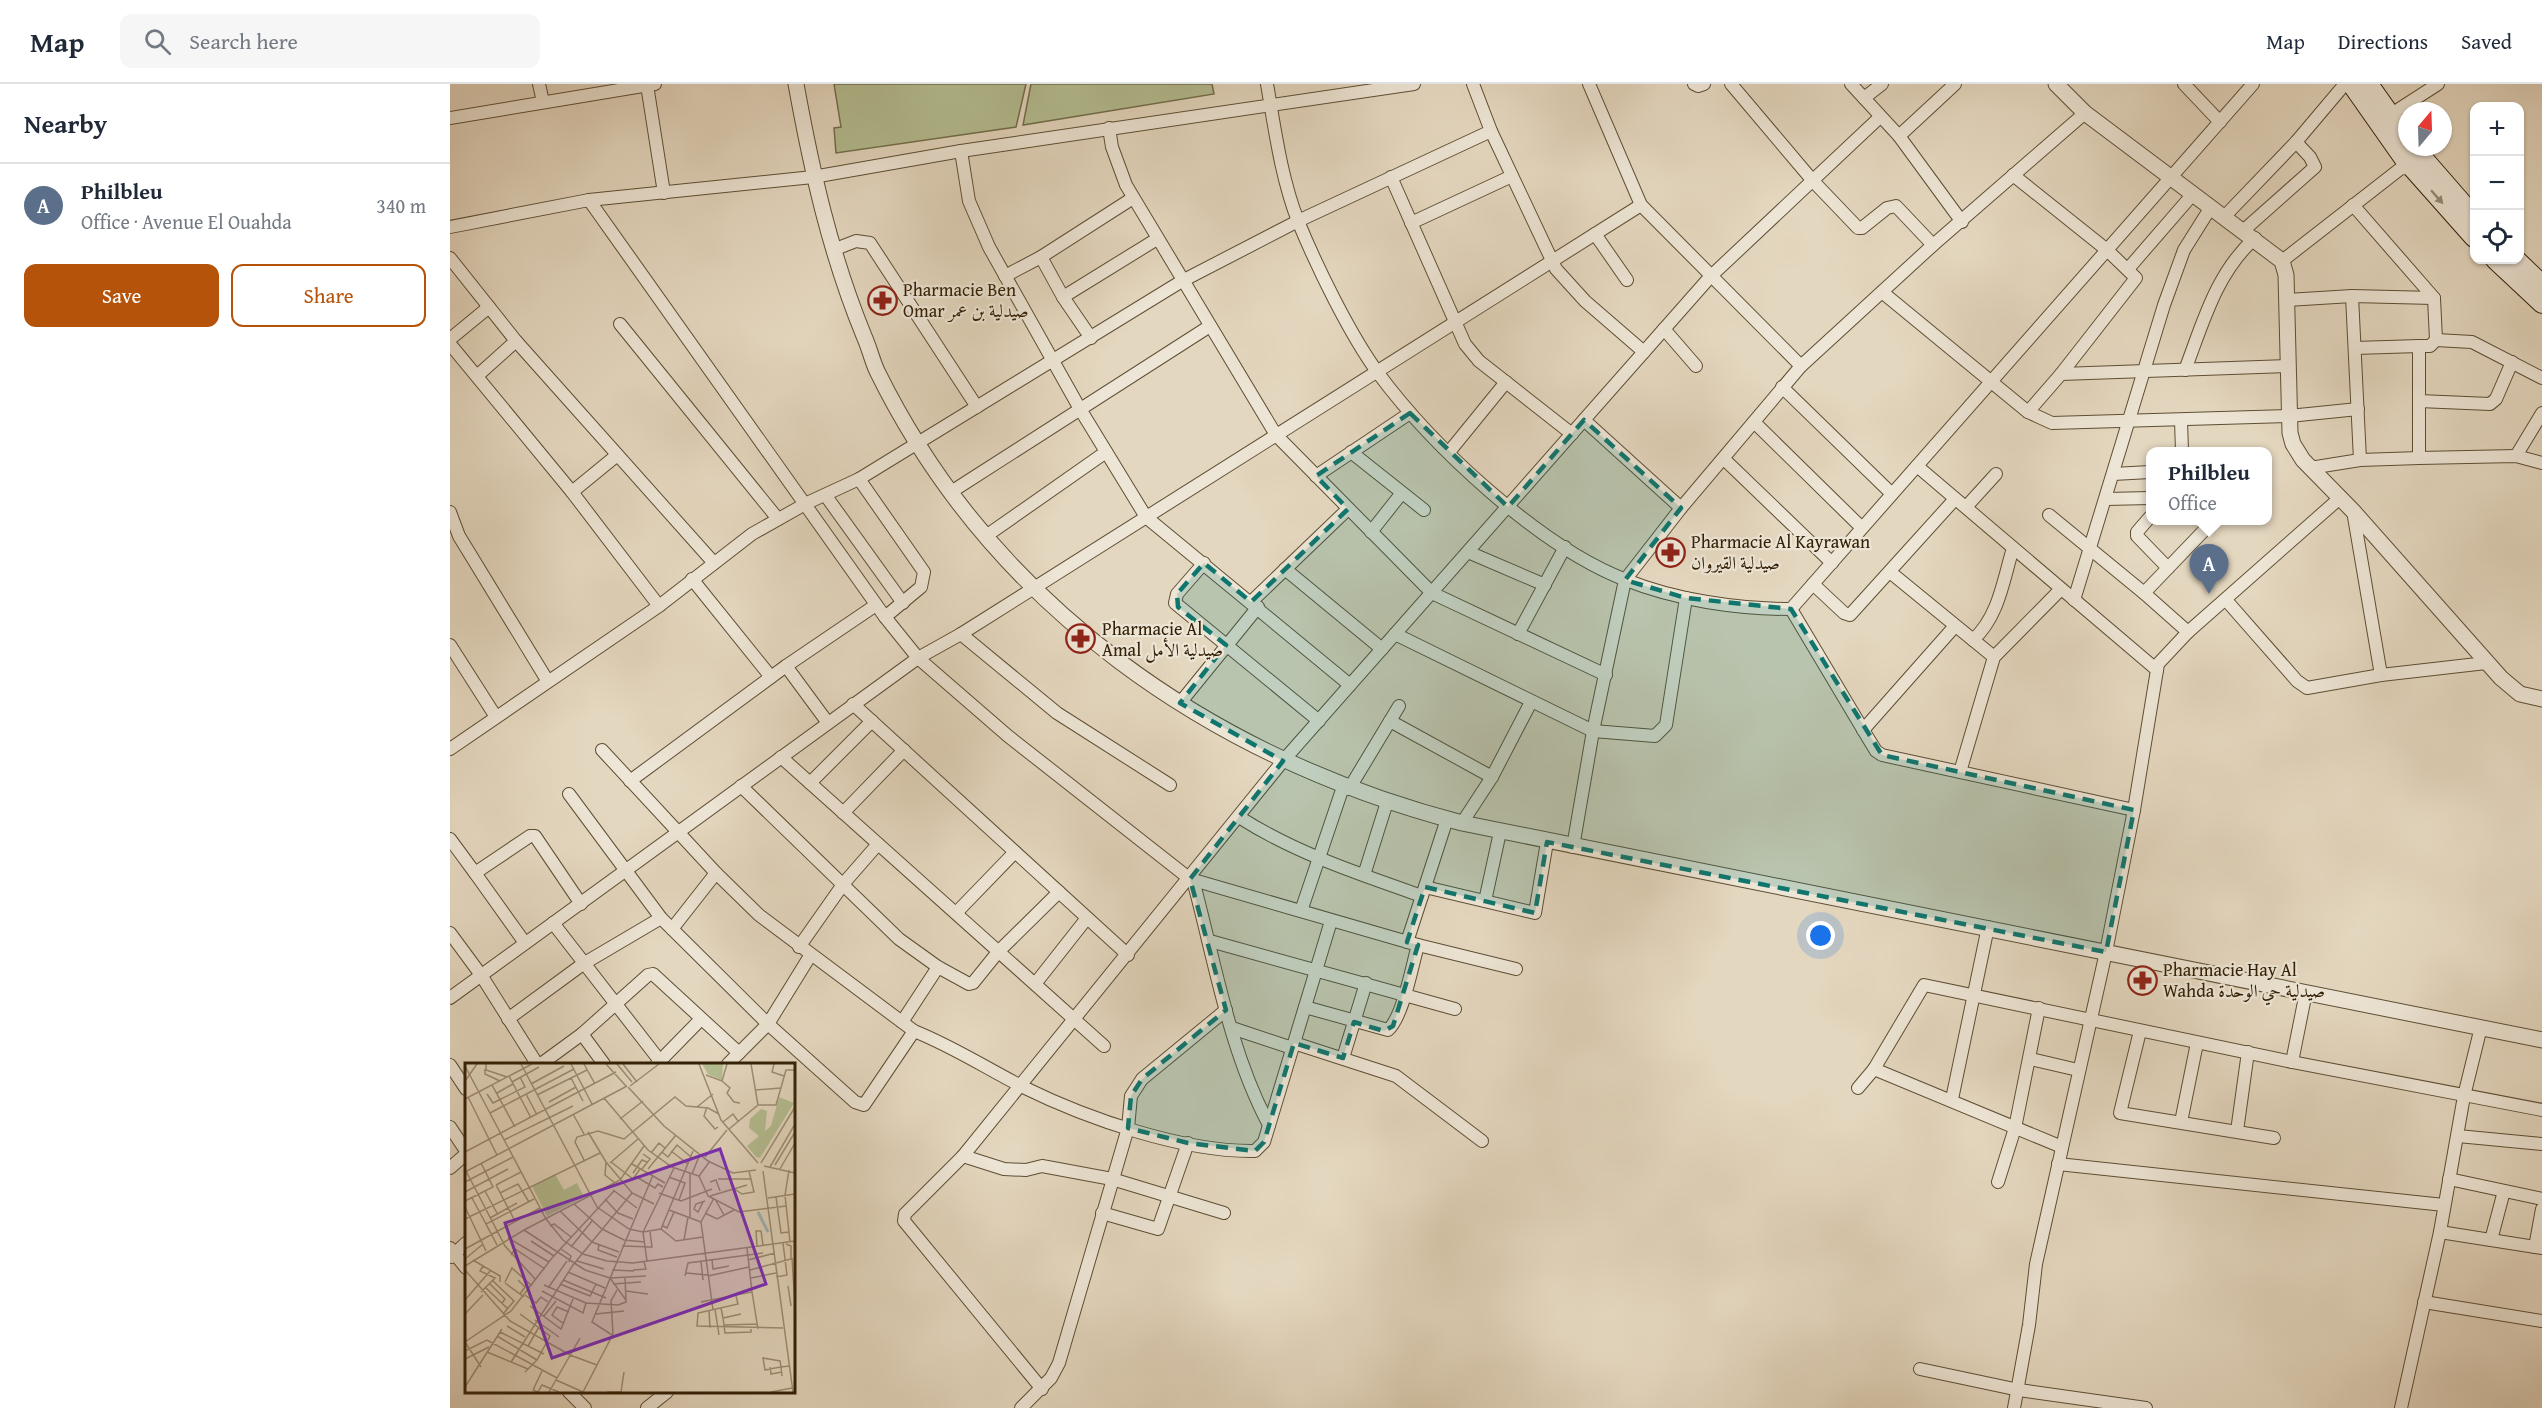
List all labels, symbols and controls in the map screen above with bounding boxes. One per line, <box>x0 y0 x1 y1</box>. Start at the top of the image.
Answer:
search box <box>120 14 540 68</box>
text: Map <box>30 21 84 62</box>
icon: search <box>141 25 174 58</box>
text: Search here <box>189 25 298 57</box>
text: Map <box>2266 26 2305 57</box>
text: Directions <box>2338 26 2428 57</box>
text: Saved <box>2461 26 2512 57</box>
north arrow <box>2398 102 2452 156</box>
map controls <box>2470 102 2524 264</box>
button: + <box>2470 102 2524 156</box>
text: Nearby <box>24 104 107 143</box>
button: − <box>2470 156 2524 210</box>
text: Philbleu <box>81 175 163 207</box>
one-way arrow <box>2430 189 2443 204</box>
text: A <box>37 191 50 220</box>
text: 340 m <box>376 191 426 220</box>
text: Office · Avenue El Ouahda <box>81 207 292 236</box>
button: locate <box>2470 210 2524 264</box>
button: Save <box>24 264 219 327</box>
button: Share <box>231 264 426 327</box>
place label: Pharmacie Ben Omar صيدلية بن عمر <box>903 276 1029 324</box>
pharmacy icon: Pharmacie Ben Omar صيدلية بن عمر <box>866 284 898 316</box>
popup <box>2146 447 2272 525</box>
text: Philbleu <box>2168 456 2250 488</box>
text: Office <box>2168 488 2217 517</box>
place label: Pharmacie Al Kayrawan صيدلية القيروان <box>1691 528 1870 576</box>
pharmacy icon: Pharmacie Al Kayrawan صيدلية القيروان <box>1654 536 1686 568</box>
pin: A <box>2190 544 2228 594</box>
place label: Pharmacie Al Amal صيدلية الأمل <box>1102 615 1223 663</box>
pharmacy icon: Pharmacie Al Amal صيدلية الأمل <box>1065 623 1097 655</box>
your location <box>1806 921 1835 950</box>
place label: Pharmacie Hay Al Wahda صيدلية حي الوحدة <box>2163 956 2325 1006</box>
pharmacy icon: Pharmacie Hay Al Wahda صيدلية حي الوحدة <box>2126 964 2158 996</box>
inset map <box>465 1063 795 1393</box>

